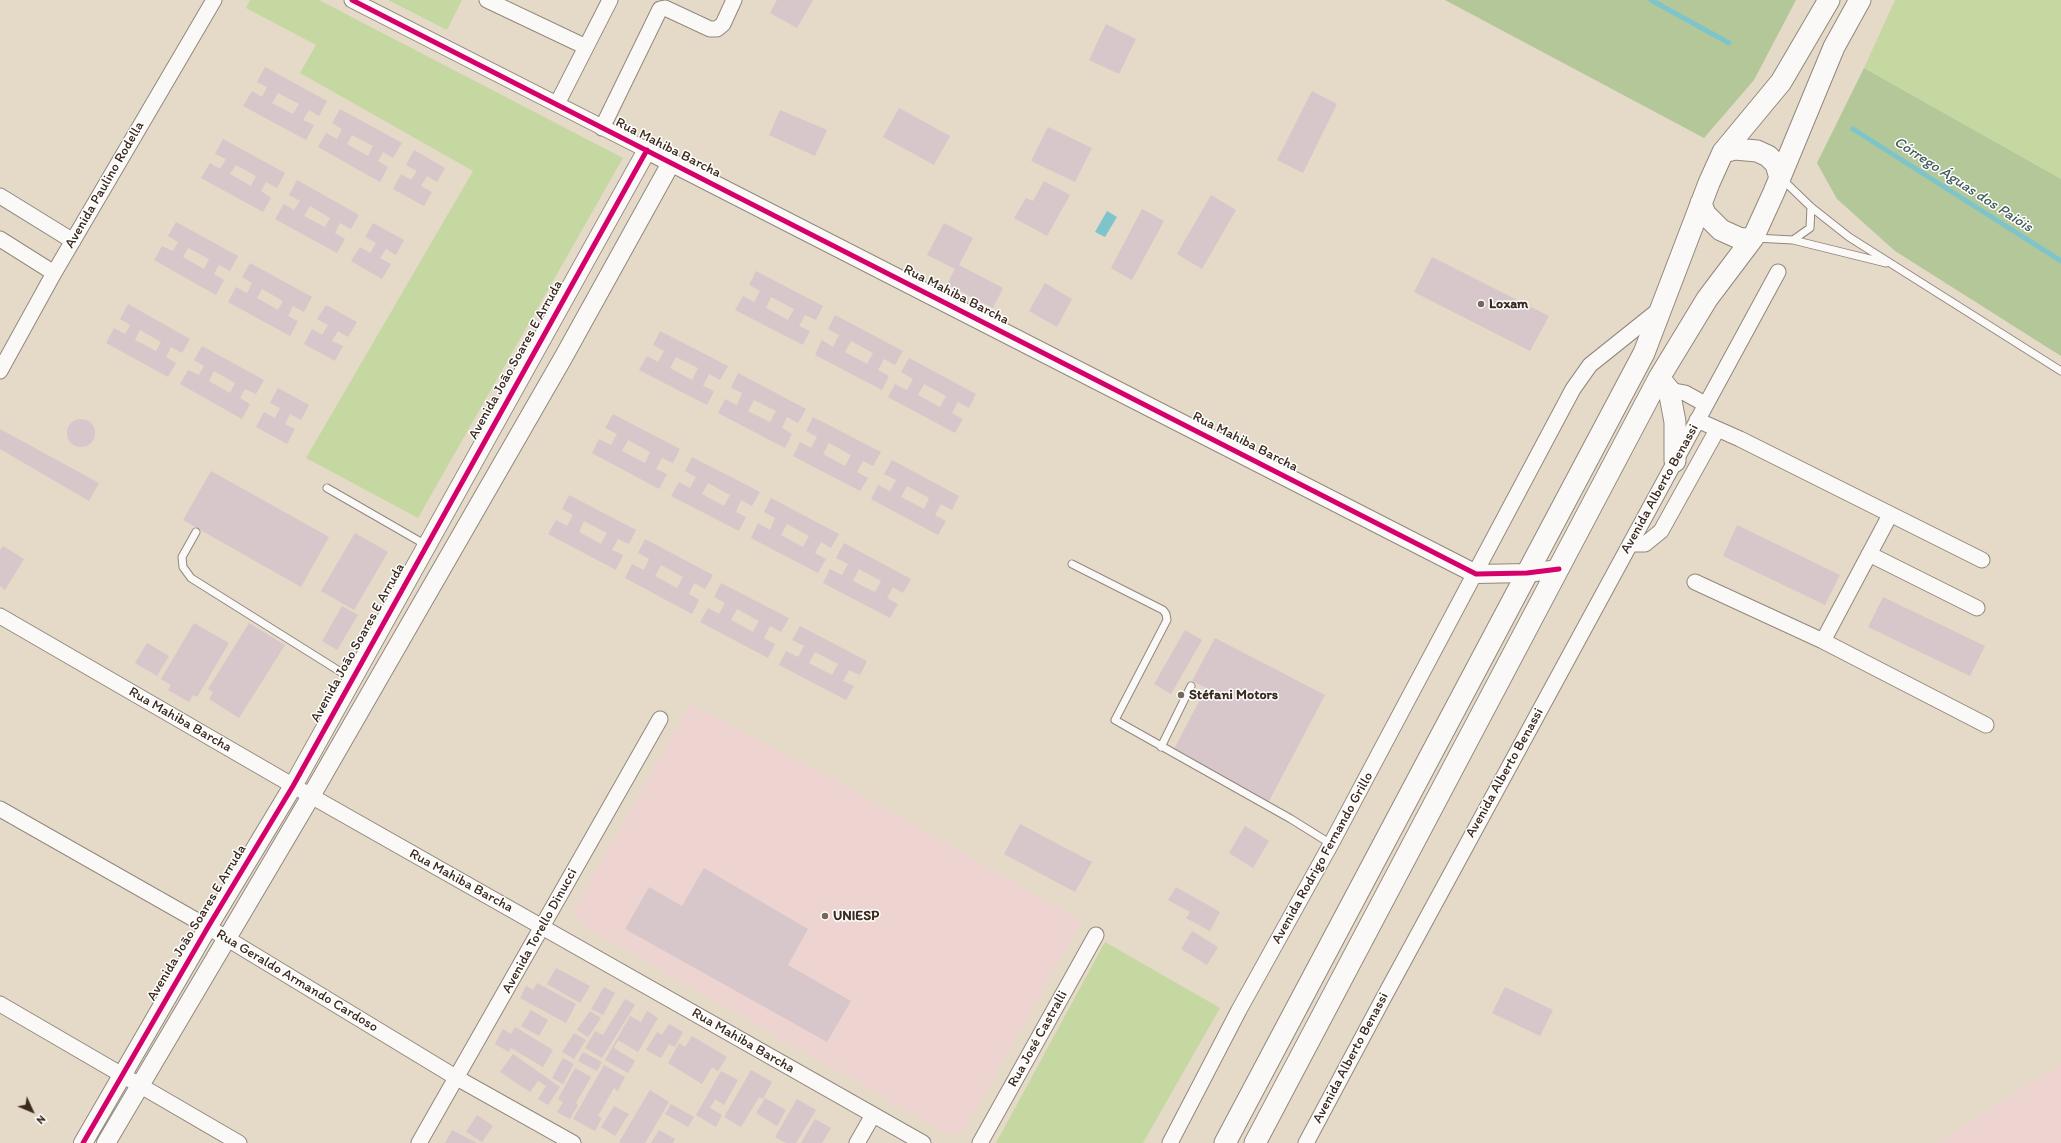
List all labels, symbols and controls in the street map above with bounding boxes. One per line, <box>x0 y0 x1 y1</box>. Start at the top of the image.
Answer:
street label: Rua Mahiba Barcha <box>613 114 723 182</box>
street label: Avenida Paulino Rodella <box>62 118 148 252</box>
water label: Córrego Águas dos Paióis <box>1890 133 2036 237</box>
street label: Rua Mahiba Barcha <box>901 261 1011 329</box>
street label: Avenida João Soares E Arruda <box>465 278 567 442</box>
place label: Loxam <box>1489 296 1528 312</box>
marker: Loxam <box>1476 299 1486 309</box>
street label: Rua Mahiba Barcha <box>1190 408 1300 476</box>
street label: Avenida Alberto Benassi <box>1617 421 1703 557</box>
street label: Avenida João Soares E Arruda <box>307 561 409 725</box>
street label: Rua Mahiba Barcha <box>126 684 234 756</box>
place label: Stéfani Motors <box>1189 687 1278 703</box>
marker: Stéfani Motors <box>1176 690 1186 700</box>
street label: Avenida Alberto Benassi <box>1462 705 1548 841</box>
street label: Avenida Rodrigo Fernando Grillo <box>1269 769 1377 947</box>
street label: Avenida João Soares E Arruda <box>144 842 250 1004</box>
street label: Rua Mahiba Barcha <box>406 846 516 916</box>
street label: Avenida Torello Dinucci <box>499 866 581 996</box>
place label: UNIESP <box>833 908 879 924</box>
marker: UNIESP <box>820 911 830 921</box>
street label: Rua Geraldo Armando Cardoso <box>213 926 381 1036</box>
street label: Rua José Castralli <box>1005 988 1071 1090</box>
street label: Avenida Alberto Benassi <box>1309 990 1393 1126</box>
street label: Rua Mahiba Barcha <box>689 1005 797 1077</box>
north arrow <box>12 1091 52 1131</box>
text: N <box>34 1112 48 1127</box>

